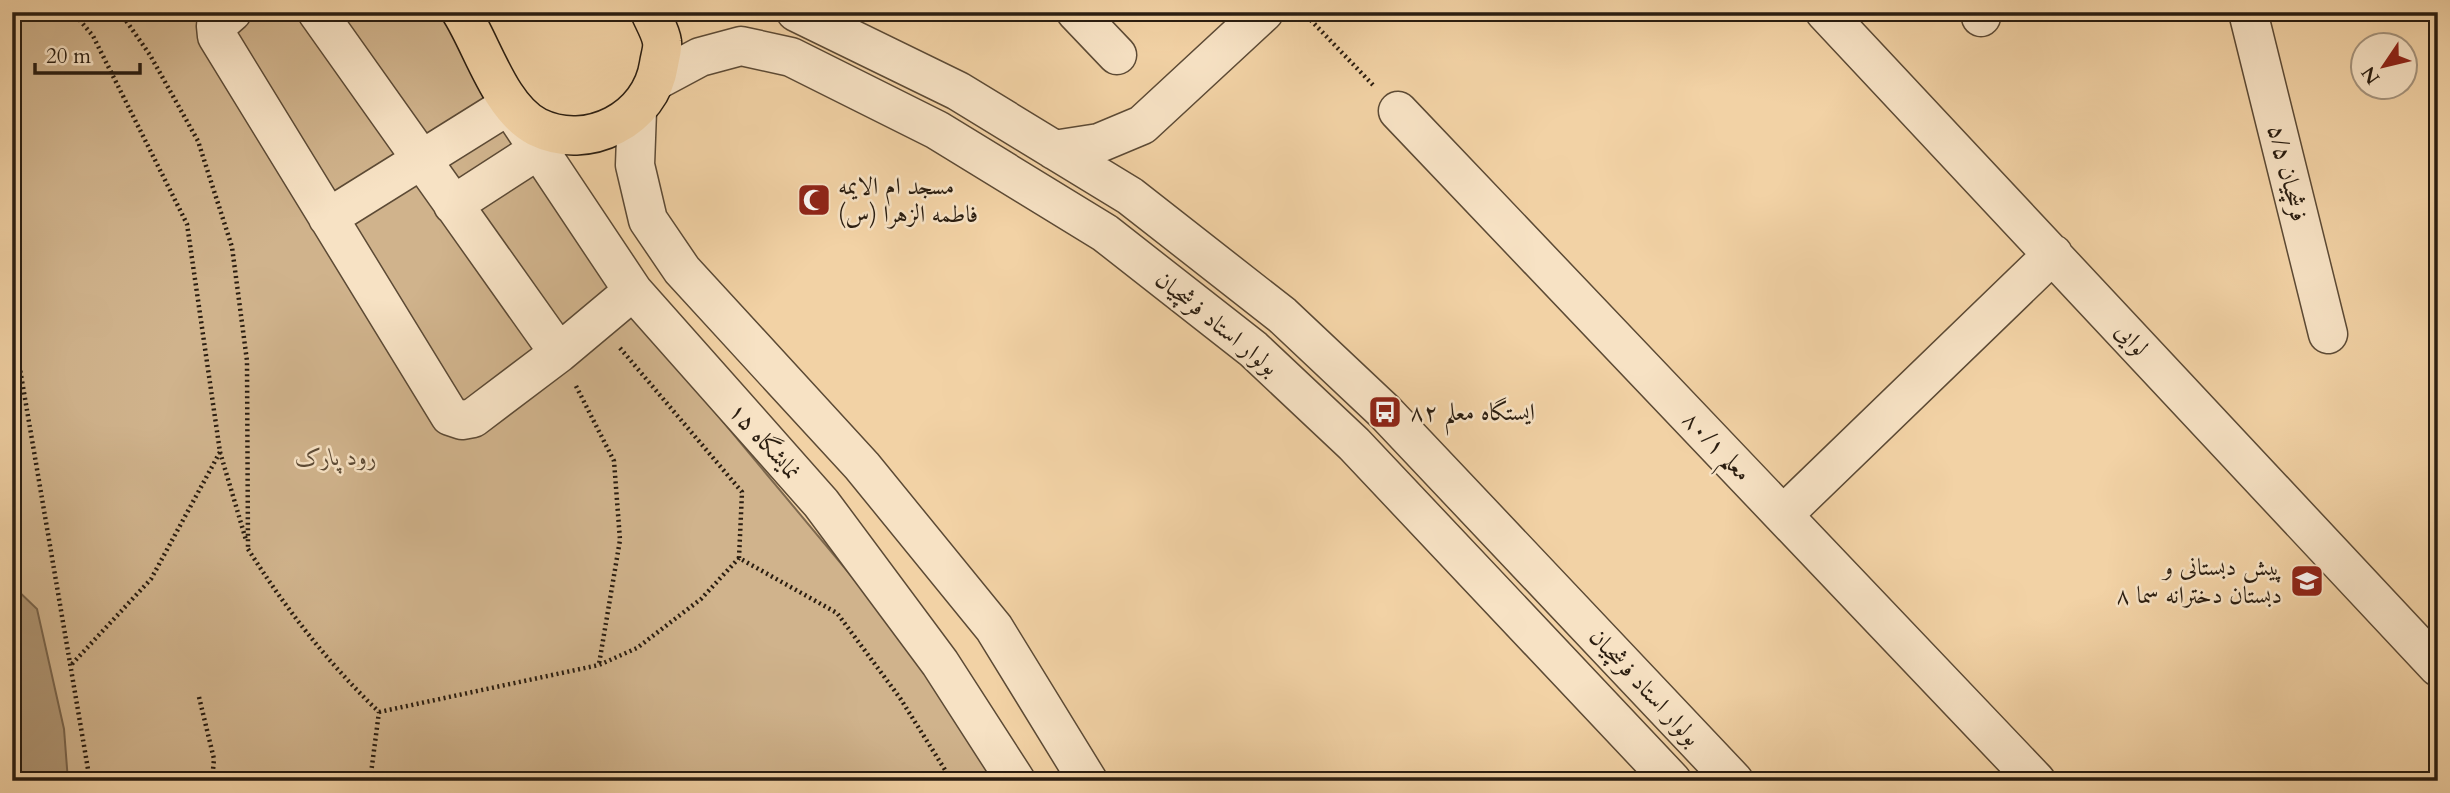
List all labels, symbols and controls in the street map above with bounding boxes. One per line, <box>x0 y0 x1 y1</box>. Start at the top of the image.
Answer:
scale bar <box>35 32 140 76</box>
north arrow <box>2348 32 2418 102</box>
text: 20 m <box>46 42 91 71</box>
text: N <box>2355 61 2386 89</box>
street label: فرشچیان ۵/۵ <box>2260 121 2315 225</box>
place label: مسجد ام الایمه فاطمه الزهرا (س) <box>838 170 978 231</box>
mosque icon: مسجد ام الایمه فاطمه الزهرا (س) <box>795 181 833 219</box>
street label: بولوار استاد فرشچیان <box>1148 263 1285 383</box>
street label: لوایی <box>2108 315 2156 364</box>
bus stop icon: ایستگاه معلم ۸۲ <box>1366 393 1404 431</box>
street label: نمایشگاه ۱۵ <box>721 395 808 487</box>
place label: ایستگاه معلم ۸۲ <box>1410 396 1535 436</box>
street label: معلم ۸۰/۱ <box>1670 404 1758 494</box>
park label: رود پارک <box>295 441 377 474</box>
place label: پیش دبستانی و دبستان دخترانه سما ۸ <box>2116 551 2282 612</box>
school or university icon: پیش دبستانی و دبستان دخترانه سما ۸ <box>2288 562 2326 600</box>
street label: بولوار استاد فرشچیان <box>1581 621 1708 753</box>

